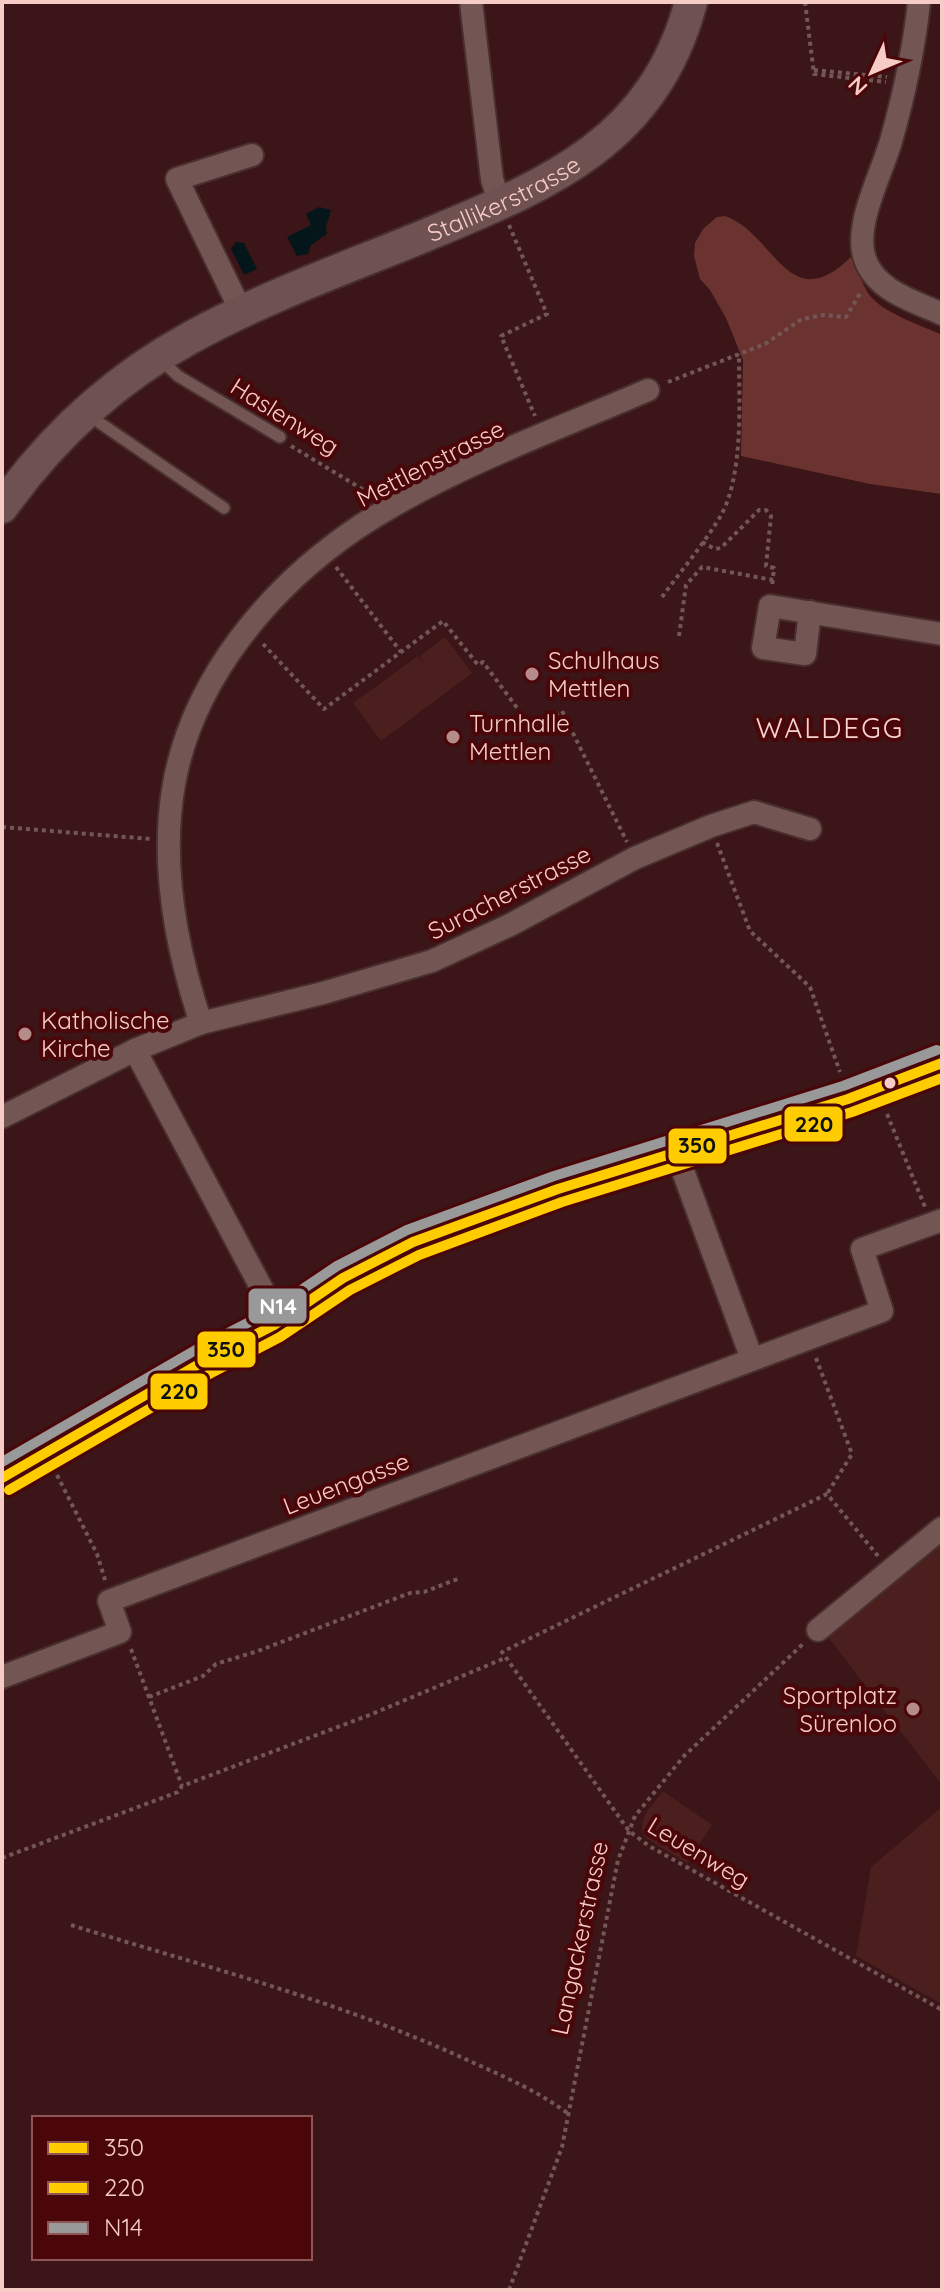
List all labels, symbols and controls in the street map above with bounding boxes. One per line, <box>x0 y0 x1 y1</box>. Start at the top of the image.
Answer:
north arrow <box>832 32 912 112</box>
text: N <box>842 70 873 101</box>
street label: Stallikerstrasse <box>422 149 586 248</box>
street label: Haslenweg <box>225 371 345 461</box>
street label: Mettlenstrasse <box>351 413 509 513</box>
place label: Schulhaus Mettlen <box>548 645 660 703</box>
marker: Schulhaus Mettlen <box>523 665 541 683</box>
place label: Turnhalle Mettlen <box>469 708 570 766</box>
district label: WALDEGG <box>756 710 904 745</box>
marker: Turnhalle Mettlen <box>444 728 462 746</box>
street label: Suracherstrasse <box>423 838 595 946</box>
place label: Katholische Kirche <box>41 1005 170 1063</box>
marker: Katholische Kirche <box>16 1025 34 1043</box>
unlabelled marker <box>882 1075 898 1091</box>
line badge: 220 <box>783 1105 844 1143</box>
text: 220 <box>795 1110 833 1138</box>
line badge: 350 <box>667 1127 728 1165</box>
text: 350 <box>678 1131 716 1159</box>
line badge: N14 <box>247 1287 308 1325</box>
text: N14 <box>259 1292 297 1320</box>
line badge: 350 <box>196 1330 257 1369</box>
text: 350 <box>207 1335 245 1363</box>
line badge: 220 <box>149 1372 209 1411</box>
text: 220 <box>160 1377 198 1405</box>
street label: Leuengasse <box>279 1445 413 1521</box>
place label: Sportplatz Sürenloo <box>783 1680 897 1738</box>
marker: Sportplatz Sürenloo <box>904 1700 922 1718</box>
street label: Leuenweg <box>642 1810 756 1894</box>
street label: Langackerstrasse <box>544 1838 614 2038</box>
legend <box>32 2116 312 2260</box>
text: 350 <box>104 2132 144 2162</box>
text: 220 <box>104 2172 145 2202</box>
text: N14 <box>104 2212 143 2242</box>

